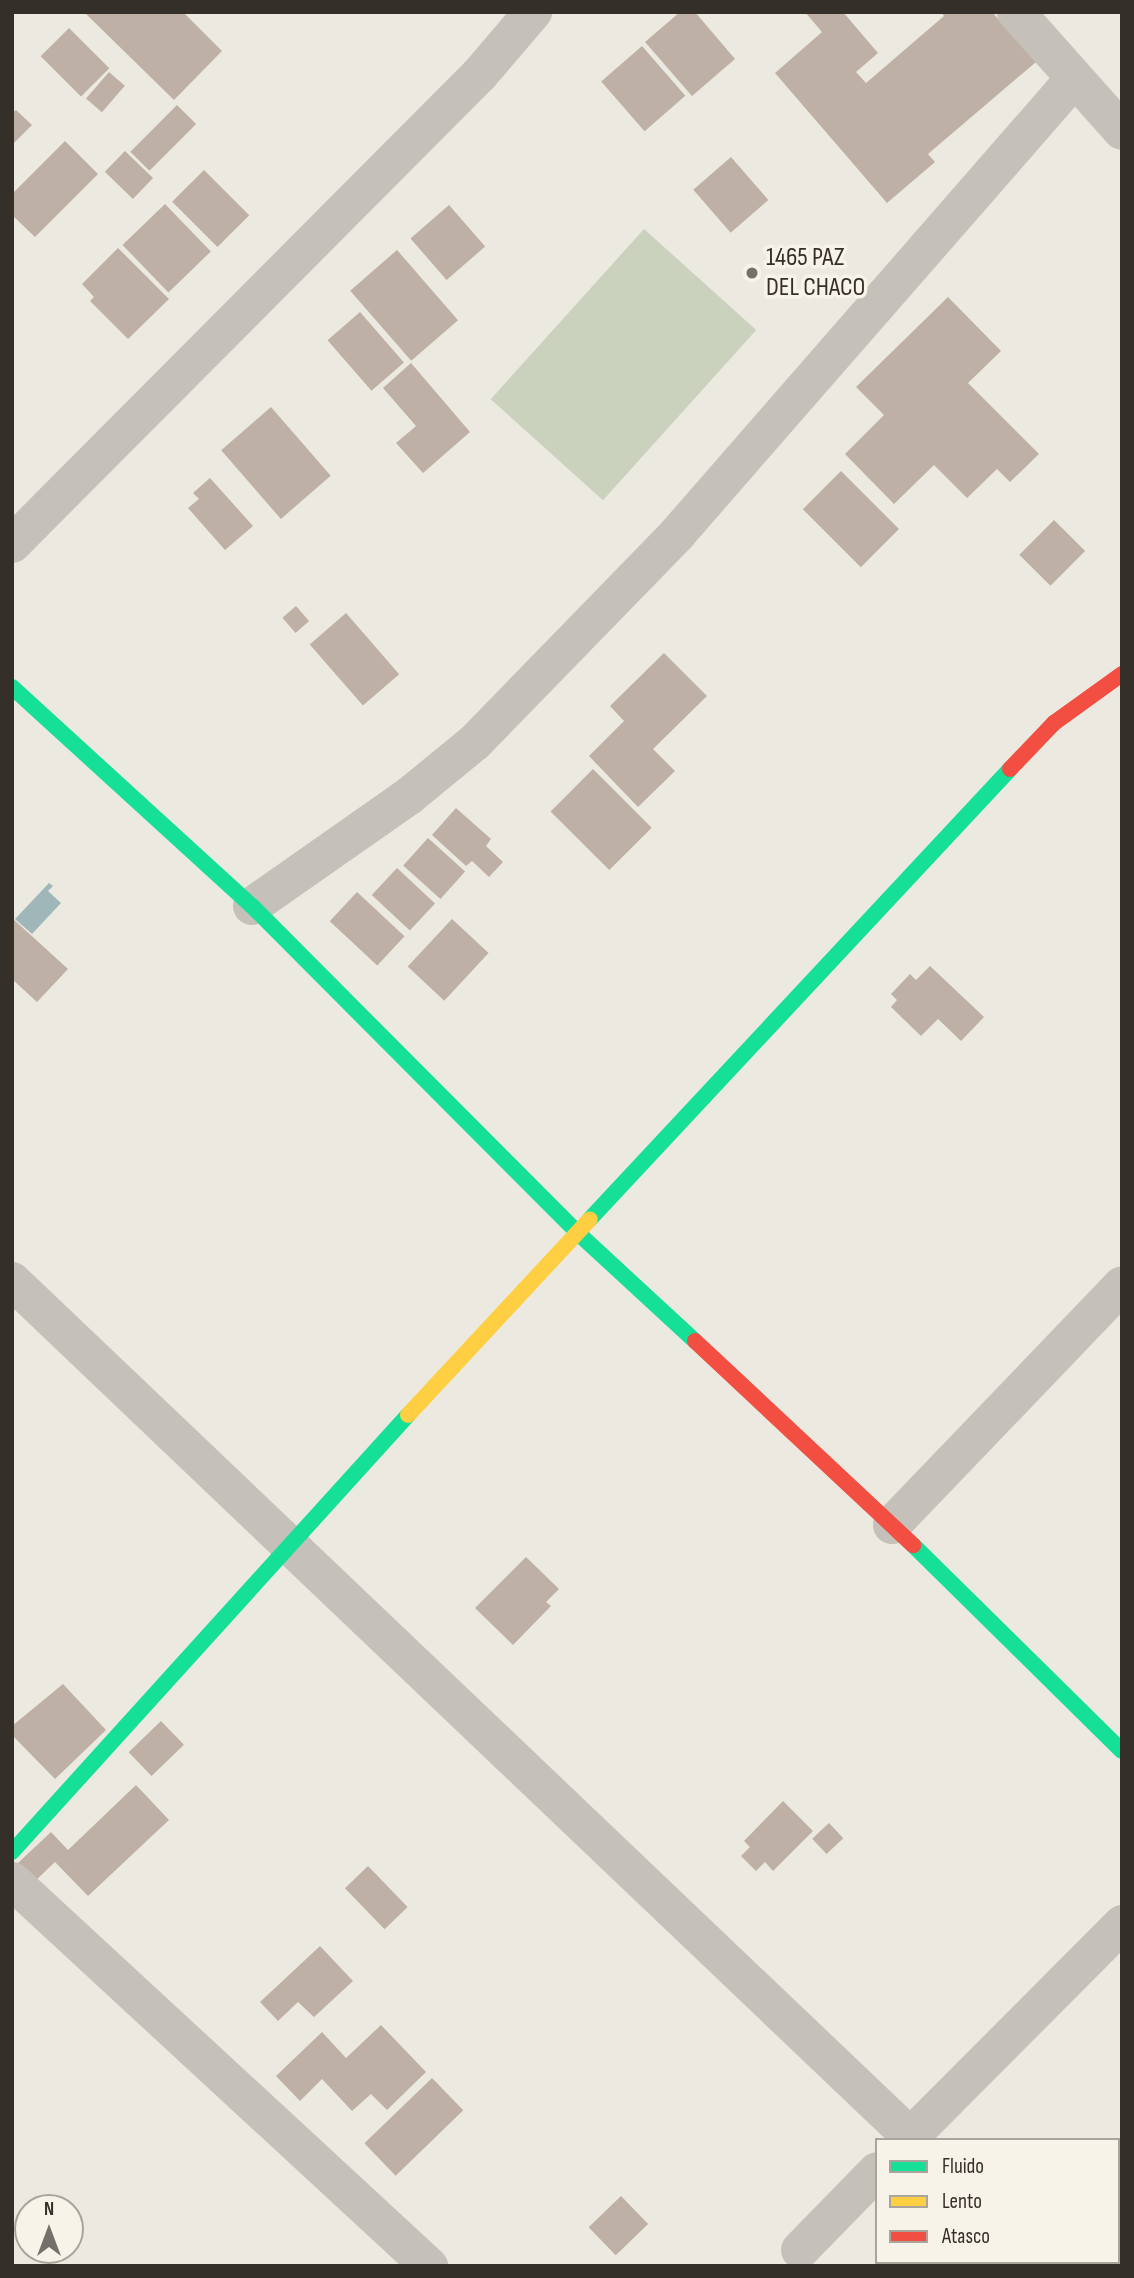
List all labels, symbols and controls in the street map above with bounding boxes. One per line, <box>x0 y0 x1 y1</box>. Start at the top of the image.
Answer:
place label: 1465 PAZ DEL CHACO <box>766 242 865 304</box>
marker: 1465 PAZ DEL CHACO <box>744 265 760 281</box>
legend <box>875 2138 1120 2264</box>
text: Fluido <box>942 2154 984 2179</box>
text: Lento <box>942 2189 982 2214</box>
north arrow <box>14 2194 84 2264</box>
text: N <box>44 2198 54 2221</box>
text: Atasco <box>942 2224 990 2249</box>

